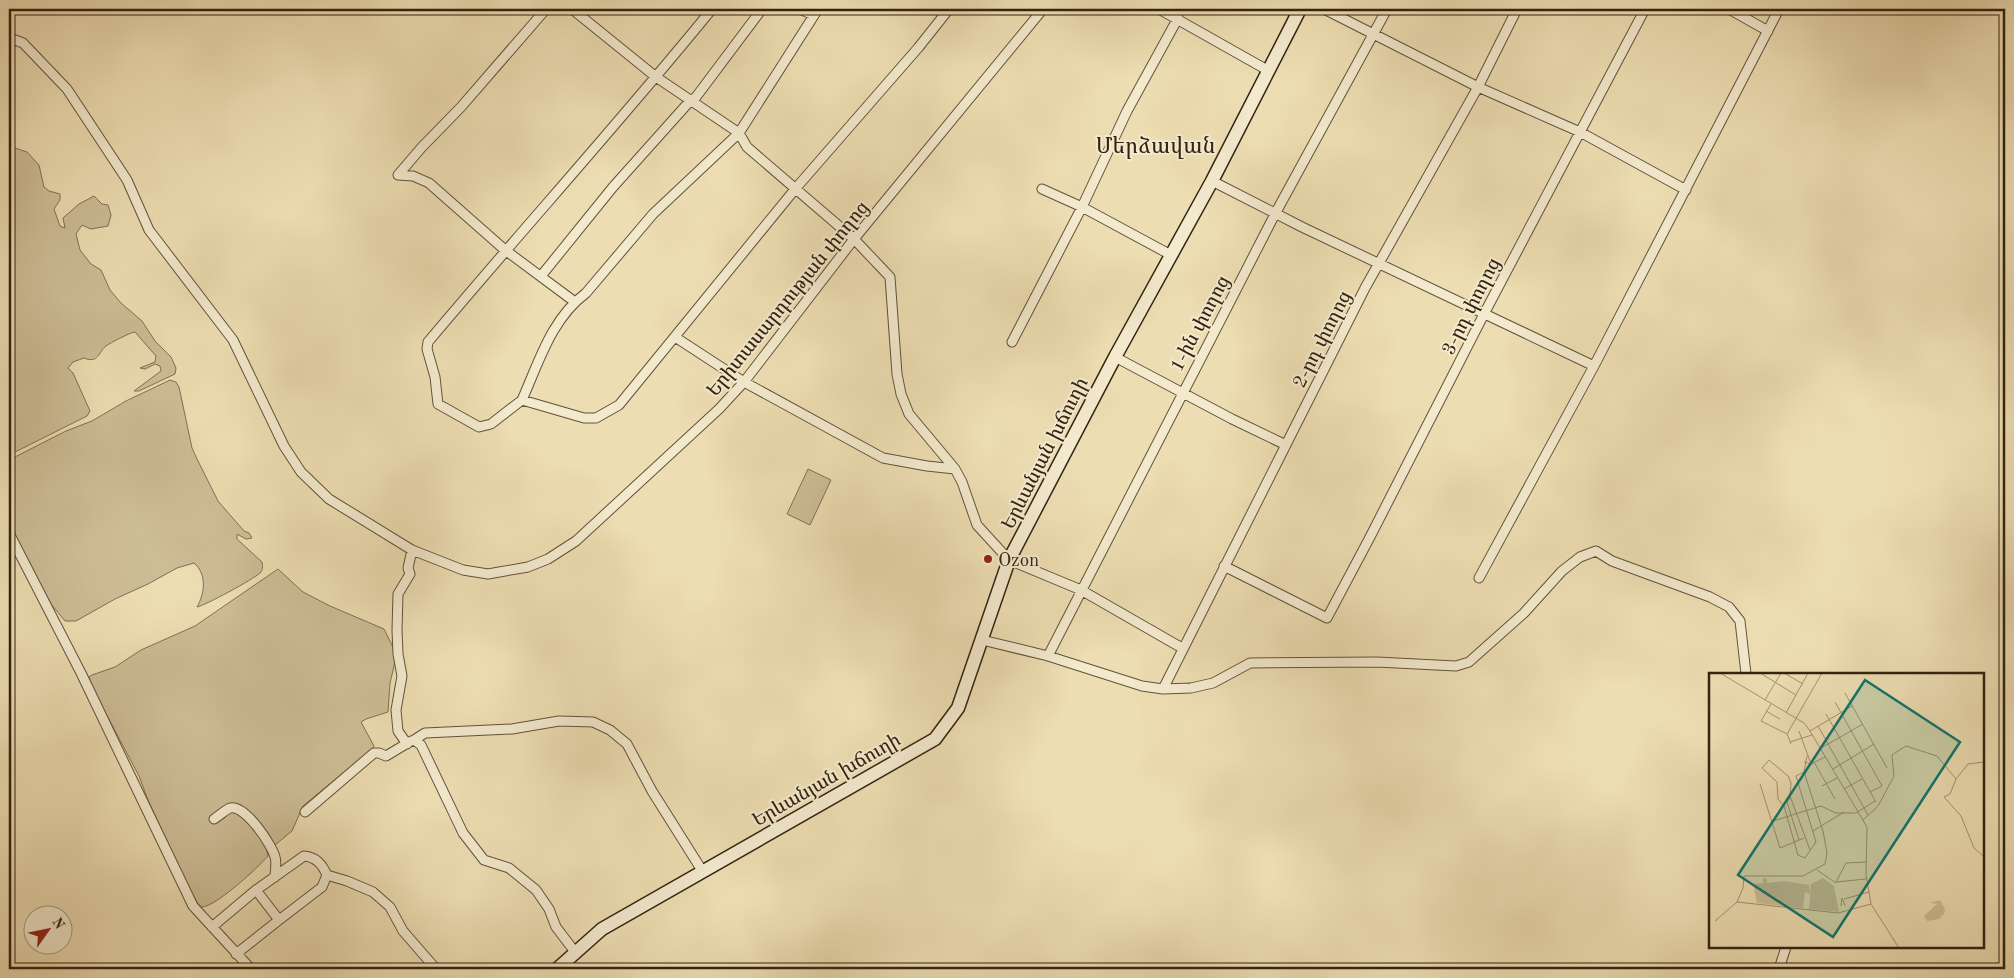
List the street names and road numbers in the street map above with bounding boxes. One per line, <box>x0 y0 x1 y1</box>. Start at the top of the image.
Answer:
street label: Երիտասարդության փողոց <box>704 198 873 401</box>
street label: 3-րդ փողոց <box>1439 255 1505 359</box>
street label: 1-ին փողոց <box>1167 273 1234 375</box>
street label: 2-րդ փողոց <box>1290 288 1356 392</box>
street label: Երևանյան խճուղի <box>999 375 1093 533</box>
street label: Երևանյան խճուղի <box>750 730 905 831</box>

